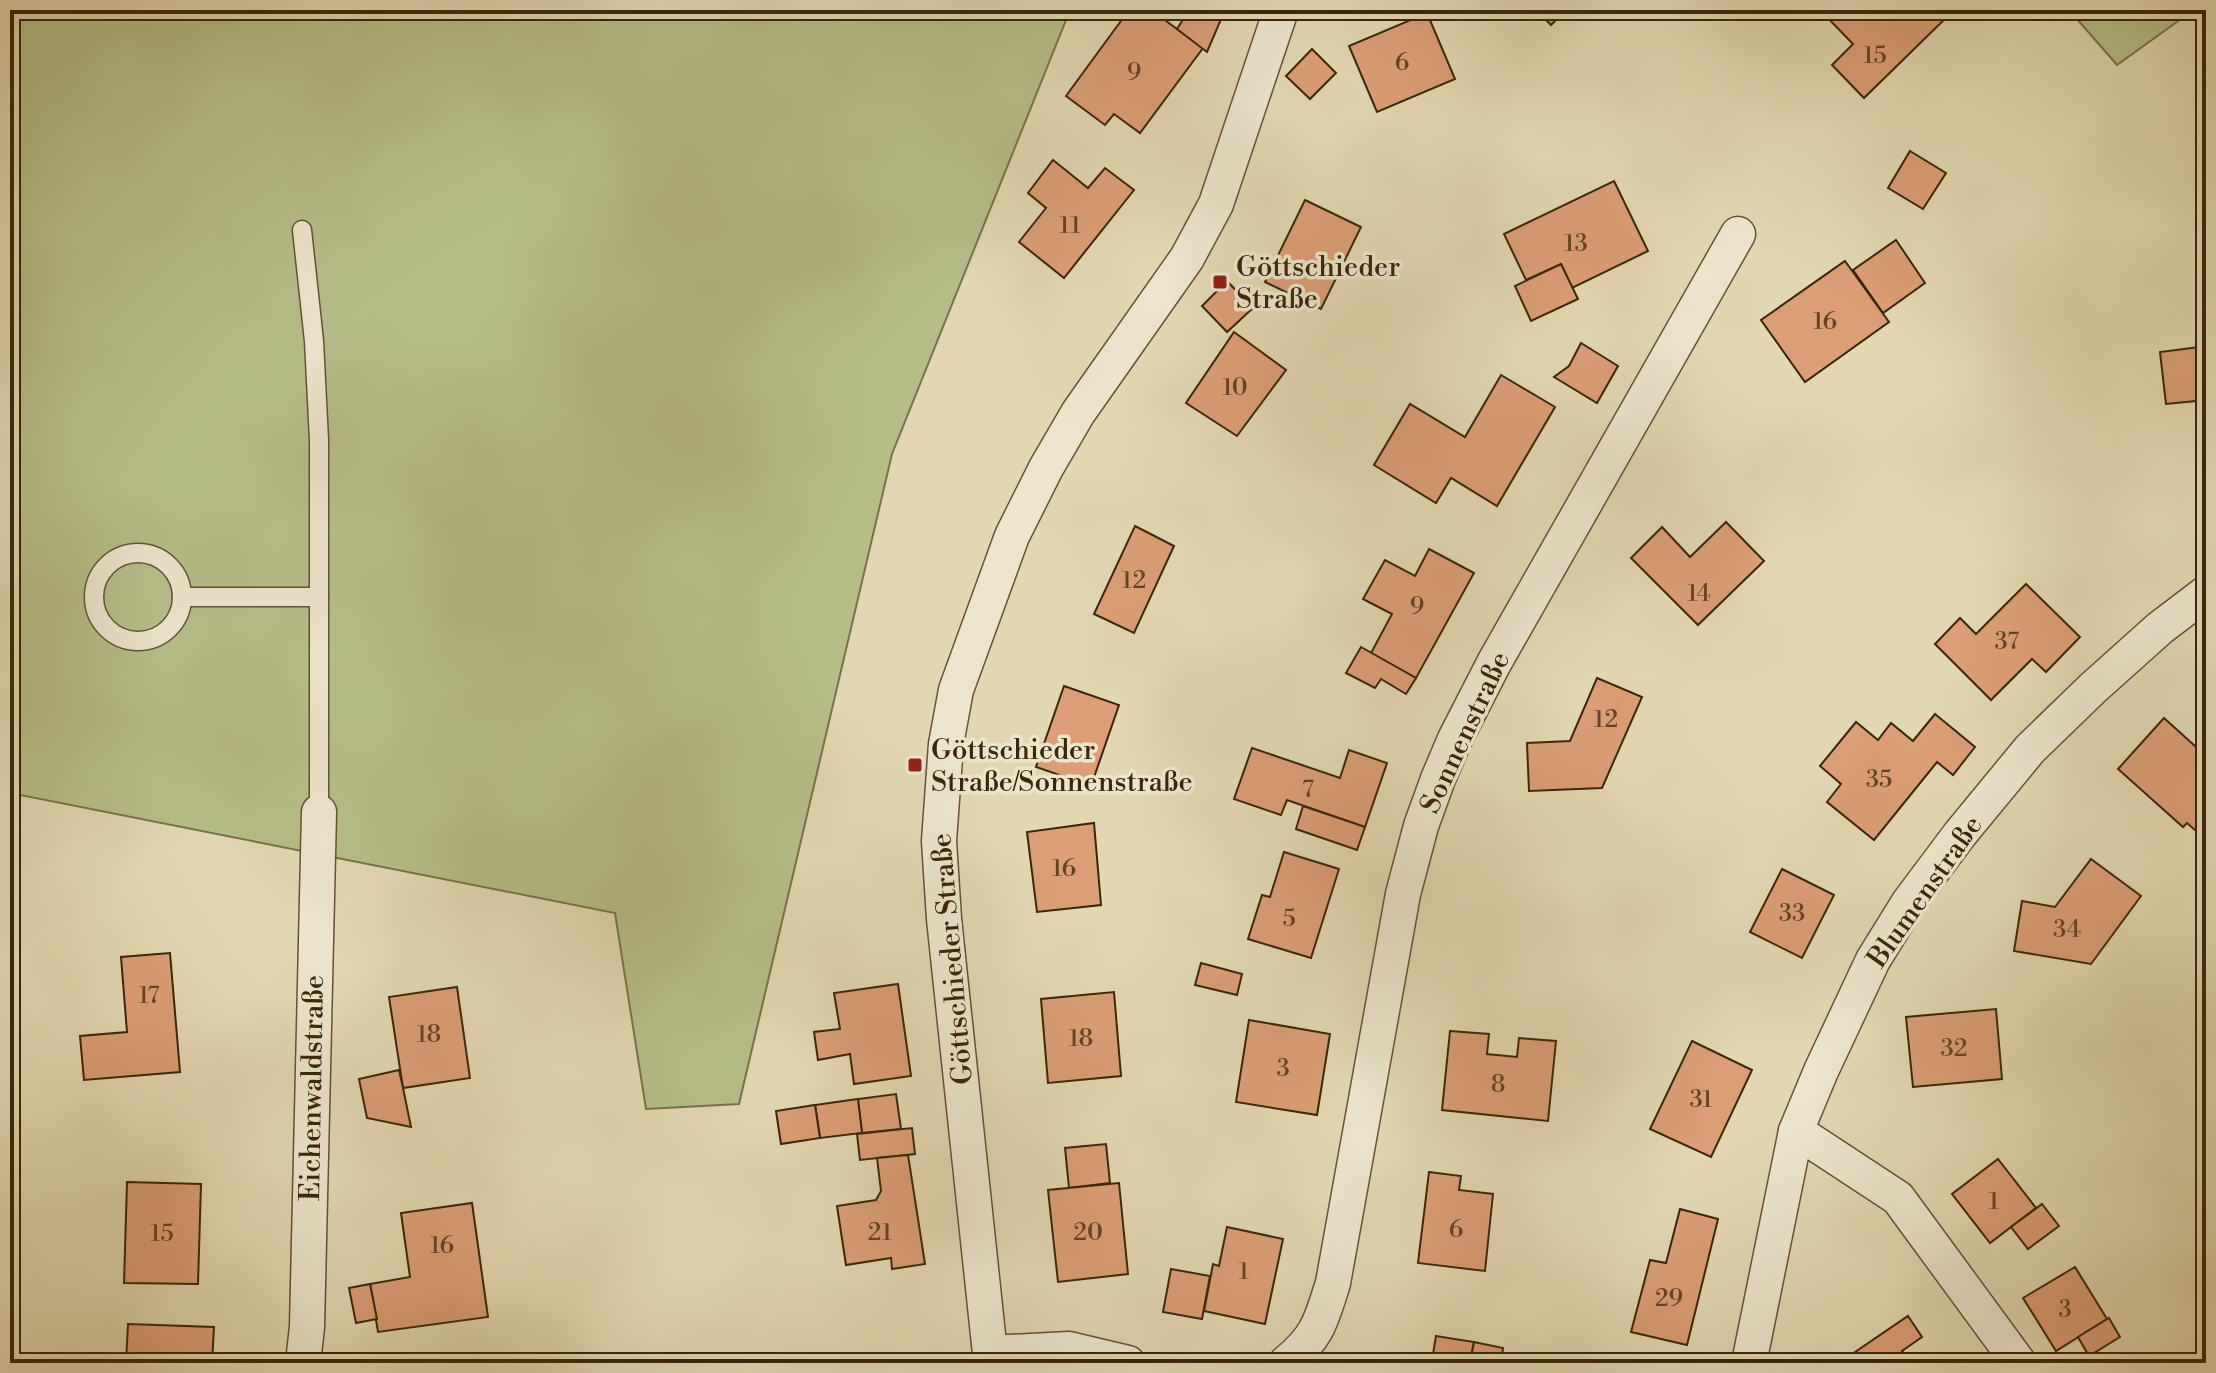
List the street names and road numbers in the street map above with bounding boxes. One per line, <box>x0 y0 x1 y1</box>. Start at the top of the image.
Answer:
street label: Sonnenstraße <box>1413 646 1518 819</box>
street label: Blumenstraße <box>1859 809 1991 976</box>
street label: Göttschieder Straße <box>924 832 981 1086</box>
street label: Eichenwaldstraße <box>293 975 332 1201</box>

